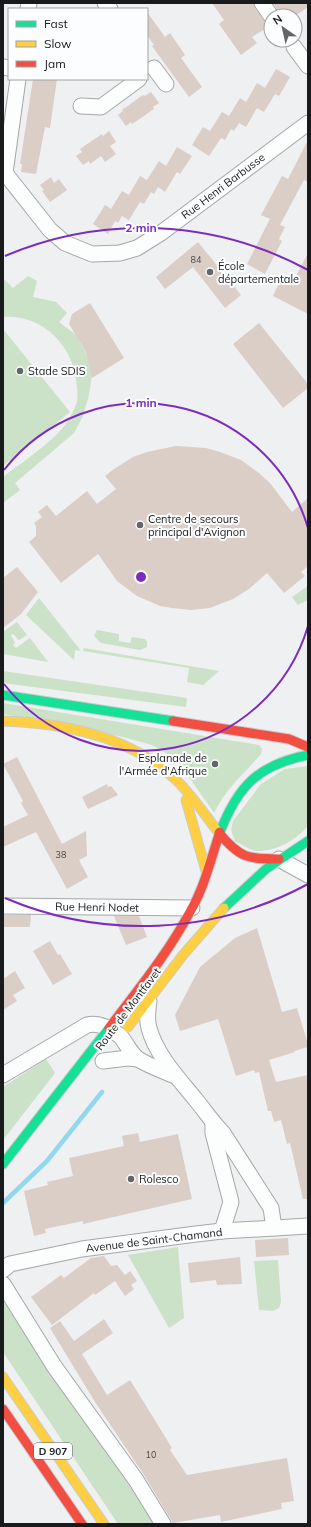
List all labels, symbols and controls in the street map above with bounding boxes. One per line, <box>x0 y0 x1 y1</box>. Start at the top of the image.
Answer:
legend <box>8 8 148 80</box>
north arrow <box>263 8 303 48</box>
text: N <box>270 12 285 28</box>
text: Fast <box>44 16 68 31</box>
text: Slow <box>44 36 72 51</box>
text: Jam <box>44 56 66 71</box>
street label: Rue Henri Barbusse <box>178 150 268 222</box>
text: 2 min <box>125 220 157 235</box>
house number: 84 <box>191 254 202 265</box>
place label: École départementale <box>218 259 299 286</box>
marker: École départementale <box>205 267 215 277</box>
place label: Stade SDIS <box>28 364 86 378</box>
marker: Stade SDIS <box>15 366 25 376</box>
text: 1 min <box>125 395 157 410</box>
place label: Centre de secours principal d'Avignon <box>148 512 246 539</box>
marker: Centre de secours principal d'Avignon <box>135 520 145 530</box>
centre of rings <box>134 570 148 584</box>
place label: Esplanade de l'Armée d'Afrique <box>119 751 207 778</box>
marker: Esplanade de l'Armée d'Afrique <box>210 759 220 769</box>
house number: 38 <box>56 849 66 860</box>
street label: Rue Henri Nodet <box>55 899 139 915</box>
street label: Route de Montfavet <box>92 965 164 1053</box>
place label: Rolesco <box>139 1172 178 1186</box>
marker: Rolesco <box>126 1174 136 1184</box>
street label: Avenue de Saint-Chamand <box>85 1225 223 1255</box>
road number: D 907 <box>34 1443 72 1459</box>
house number: 10 <box>146 1449 156 1460</box>

